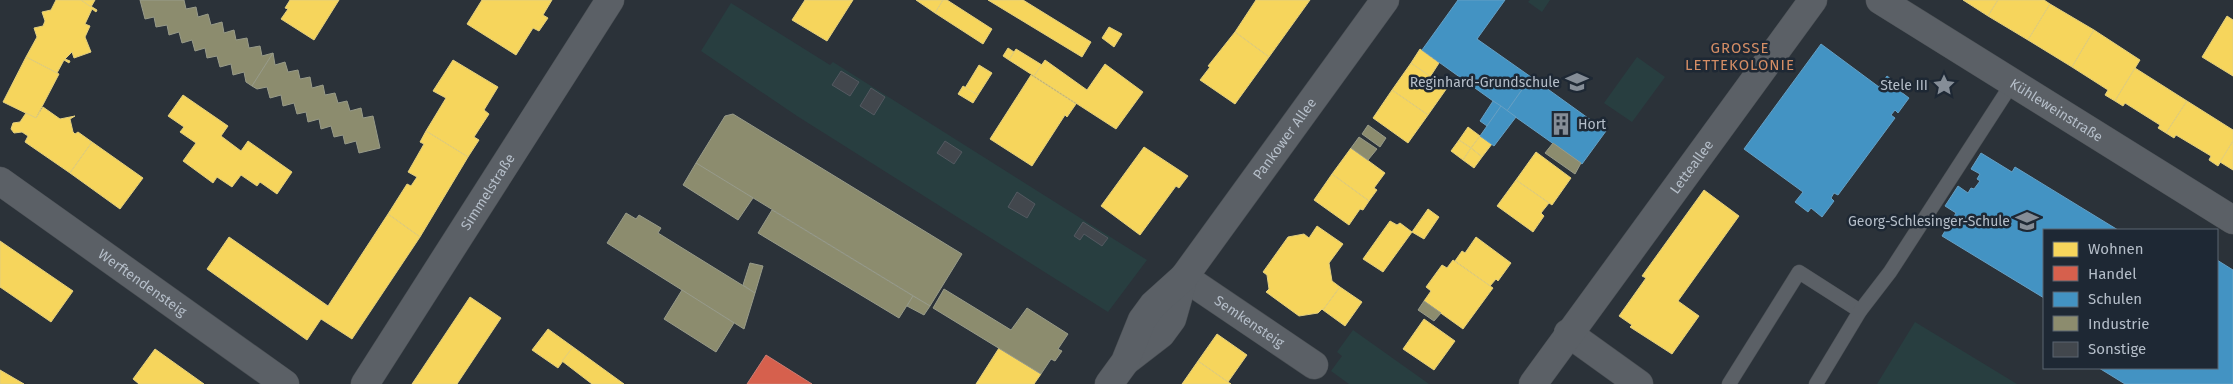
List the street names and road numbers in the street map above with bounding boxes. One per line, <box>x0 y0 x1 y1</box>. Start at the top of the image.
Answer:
street label: Kühleweinstraße <box>2007 75 2106 145</box>
street label: Pankower Allee <box>1249 94 1320 183</box>
street label: Letteallee <box>1666 136 1717 197</box>
street label: Simmelstraße <box>457 150 518 233</box>
street label: Werftendensteig <box>95 245 191 320</box>
street label: Semkensteig <box>1211 292 1288 351</box>

